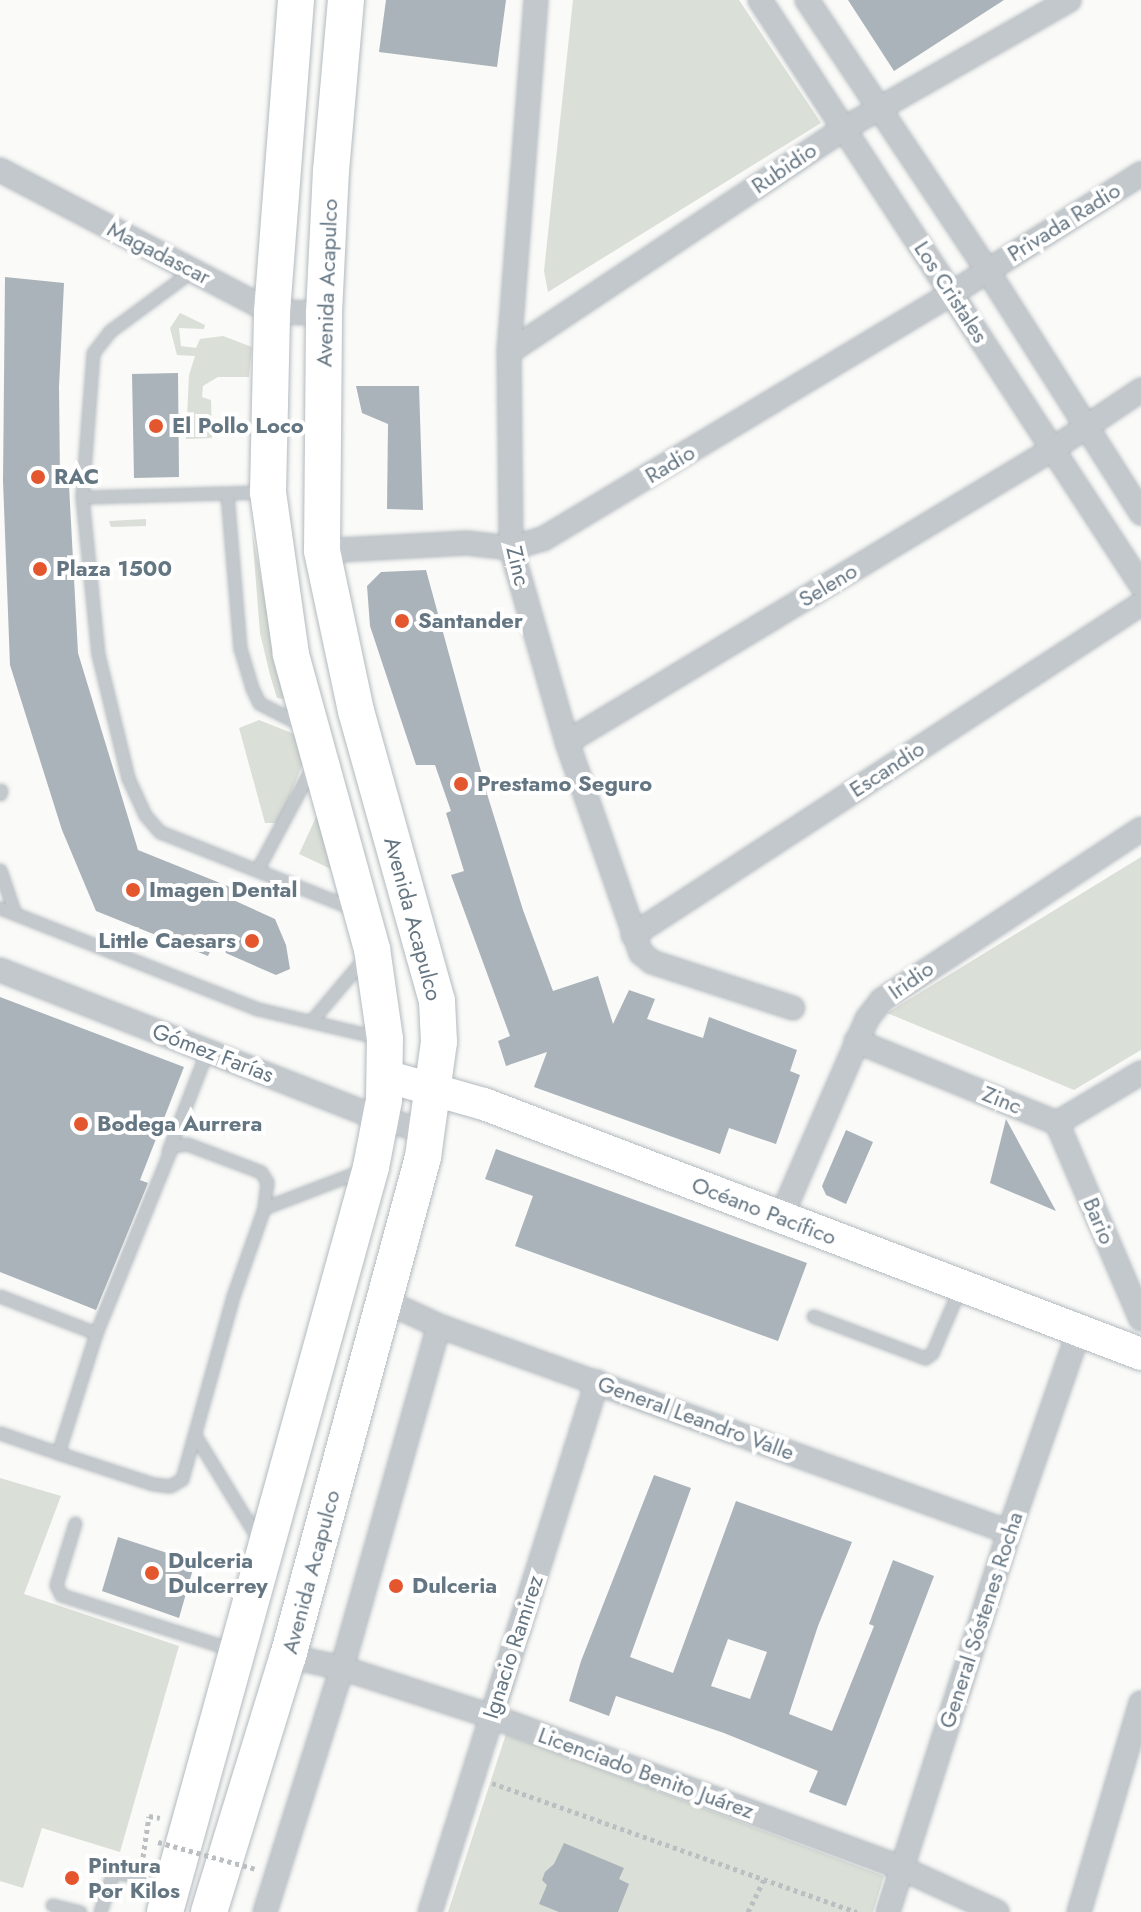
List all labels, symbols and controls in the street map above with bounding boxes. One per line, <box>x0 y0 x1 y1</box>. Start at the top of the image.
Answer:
street label: Rubidio <box>747 137 821 199</box>
street label: Privada Radio <box>1003 177 1125 267</box>
street label: Avenida Acapulco <box>311 198 343 368</box>
street label: Magadascar <box>103 216 215 290</box>
street label: Los Cristales <box>908 236 994 348</box>
place label: El Pollo Loco <box>172 413 304 439</box>
marker: El Pollo Loco <box>147 417 165 435</box>
street label: Radio <box>640 439 700 489</box>
place label: RAC <box>54 464 99 490</box>
marker: RAC <box>29 468 47 486</box>
street label: Zinc <box>501 544 535 588</box>
place label: Plaza 1500 <box>56 556 172 582</box>
street label: Seleno <box>794 557 862 613</box>
marker: Plaza 1500 <box>31 560 49 578</box>
place label: Santander <box>418 608 523 634</box>
marker: Santander <box>393 612 411 630</box>
street label: Escandio <box>845 735 929 803</box>
place label: Prestamo Seguro <box>477 771 652 797</box>
marker: Prestamo Seguro <box>452 775 470 793</box>
street label: Avenida Acapulco <box>378 834 448 1004</box>
place label: Imagen Dental <box>149 877 297 903</box>
marker: Imagen Dental <box>124 881 142 899</box>
place label: Little Caesars <box>98 928 236 954</box>
marker: Little Caesars <box>243 932 261 950</box>
street label: Iridio <box>883 955 939 1005</box>
street label: Gómez Farías <box>149 1018 277 1088</box>
street label: Zinc <box>979 1080 1025 1120</box>
place label: Bodega Aurrera <box>97 1111 262 1137</box>
marker: Bodega Aurrera <box>72 1115 90 1133</box>
street label: Océano Pacífico <box>688 1171 840 1251</box>
street label: Bario <box>1077 1194 1121 1248</box>
street label: General Leandro Valle <box>594 1370 798 1466</box>
street label: Avenida Acapulco <box>276 1487 346 1657</box>
street label: General Sóstenes Rocha <box>934 1508 1028 1732</box>
place label: Dulceria Dulcerrey <box>168 1547 268 1598</box>
marker: Dulceria Dulcerrey <box>143 1564 161 1582</box>
street label: Ignacio Ramirez <box>477 1572 549 1722</box>
place label: Dulceria <box>412 1573 497 1599</box>
marker: Dulceria <box>387 1577 405 1595</box>
street label: Licenciado Benito Juárez <box>535 1722 757 1824</box>
place label: Pintura Por Kilos <box>88 1852 180 1904</box>
marker: Pintura Por Kilos <box>63 1869 81 1887</box>

